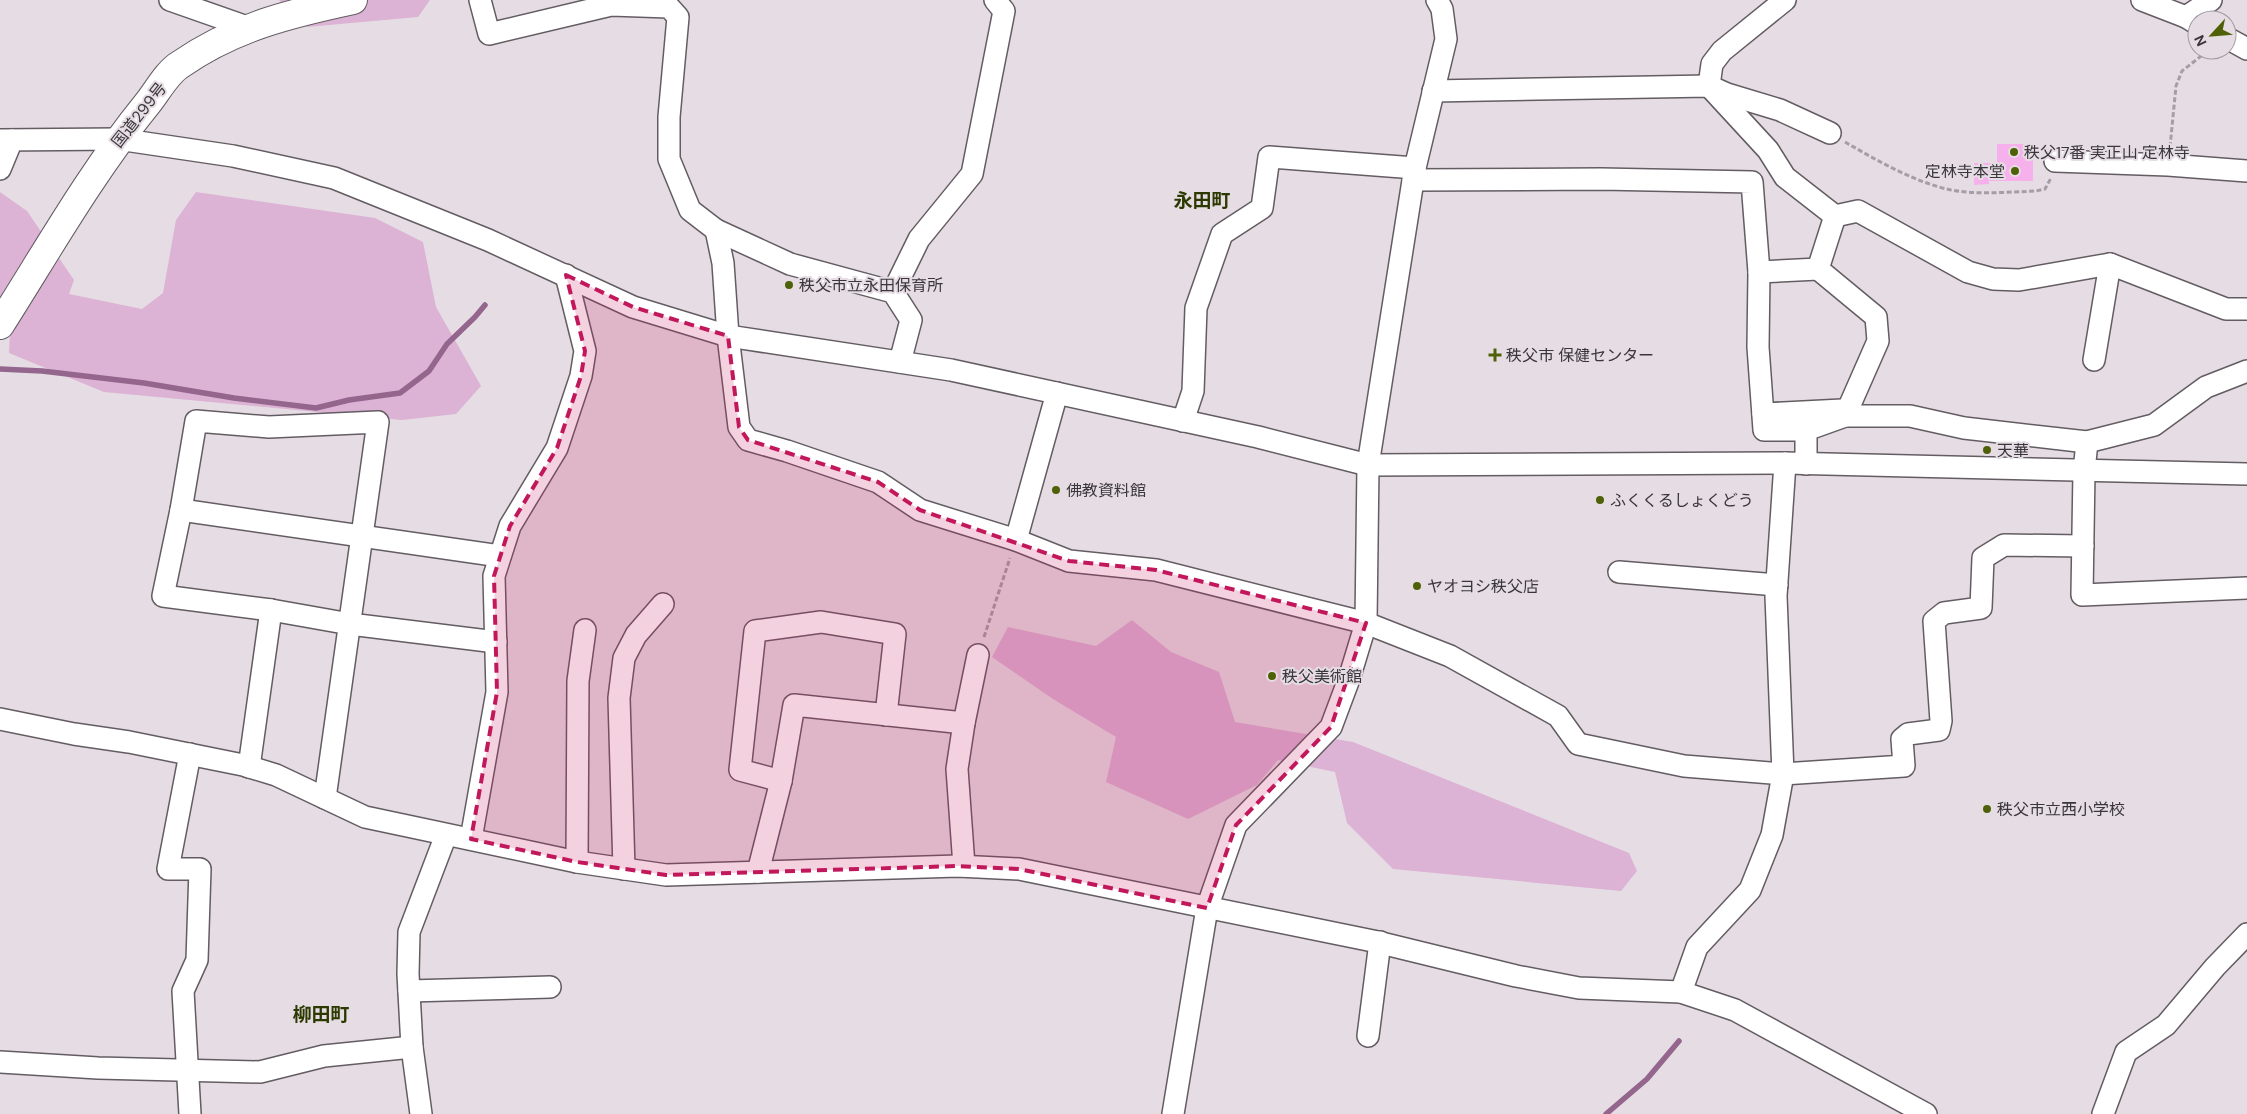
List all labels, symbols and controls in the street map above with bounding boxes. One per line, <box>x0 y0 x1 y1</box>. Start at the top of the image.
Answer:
north arrow <box>2187 10 2237 60</box>
text: N <box>2190 32 2211 49</box>
street label: 国道299号 <box>107 78 171 152</box>
place label: 秩父17番 実正山 定林寺 <box>2024 142 2190 163</box>
marker: 秩父17番 実正山 定林寺 <box>2008 146 2020 158</box>
place label: 定林寺本堂 <box>1925 161 2005 182</box>
marker: 定林寺本堂 <box>2009 165 2021 177</box>
district label: 永田町 <box>1173 188 1231 213</box>
place label: 秩父市立永田保育所 <box>799 275 943 296</box>
marker: 秩父市立永田保育所 <box>783 279 795 291</box>
place label: 秩父市 保健センター <box>1506 345 1654 366</box>
marker: 秩父市 保健センター <box>1488 348 1502 362</box>
place label: 天華 <box>1997 440 2029 461</box>
marker: 天華 <box>1981 444 1993 456</box>
place label: 佛教資料館 <box>1066 480 1146 501</box>
marker: 佛教資料館 <box>1050 484 1062 496</box>
place label: ふくくるしょくどう <box>1610 490 1754 511</box>
marker: ふくくるしょくどう <box>1594 494 1606 506</box>
place label: ヤオヨシ秩父店 <box>1427 576 1539 597</box>
marker: ヤオヨシ秩父店 <box>1411 580 1423 592</box>
place label: 秩父美術館 <box>1282 666 1362 687</box>
marker: 秩父美術館 <box>1266 670 1278 682</box>
place label: 秩父市立西小学校 <box>1997 799 2125 820</box>
marker: 秩父市立西小学校 <box>1981 803 1993 815</box>
district label: 柳田町 <box>292 1002 350 1027</box>

